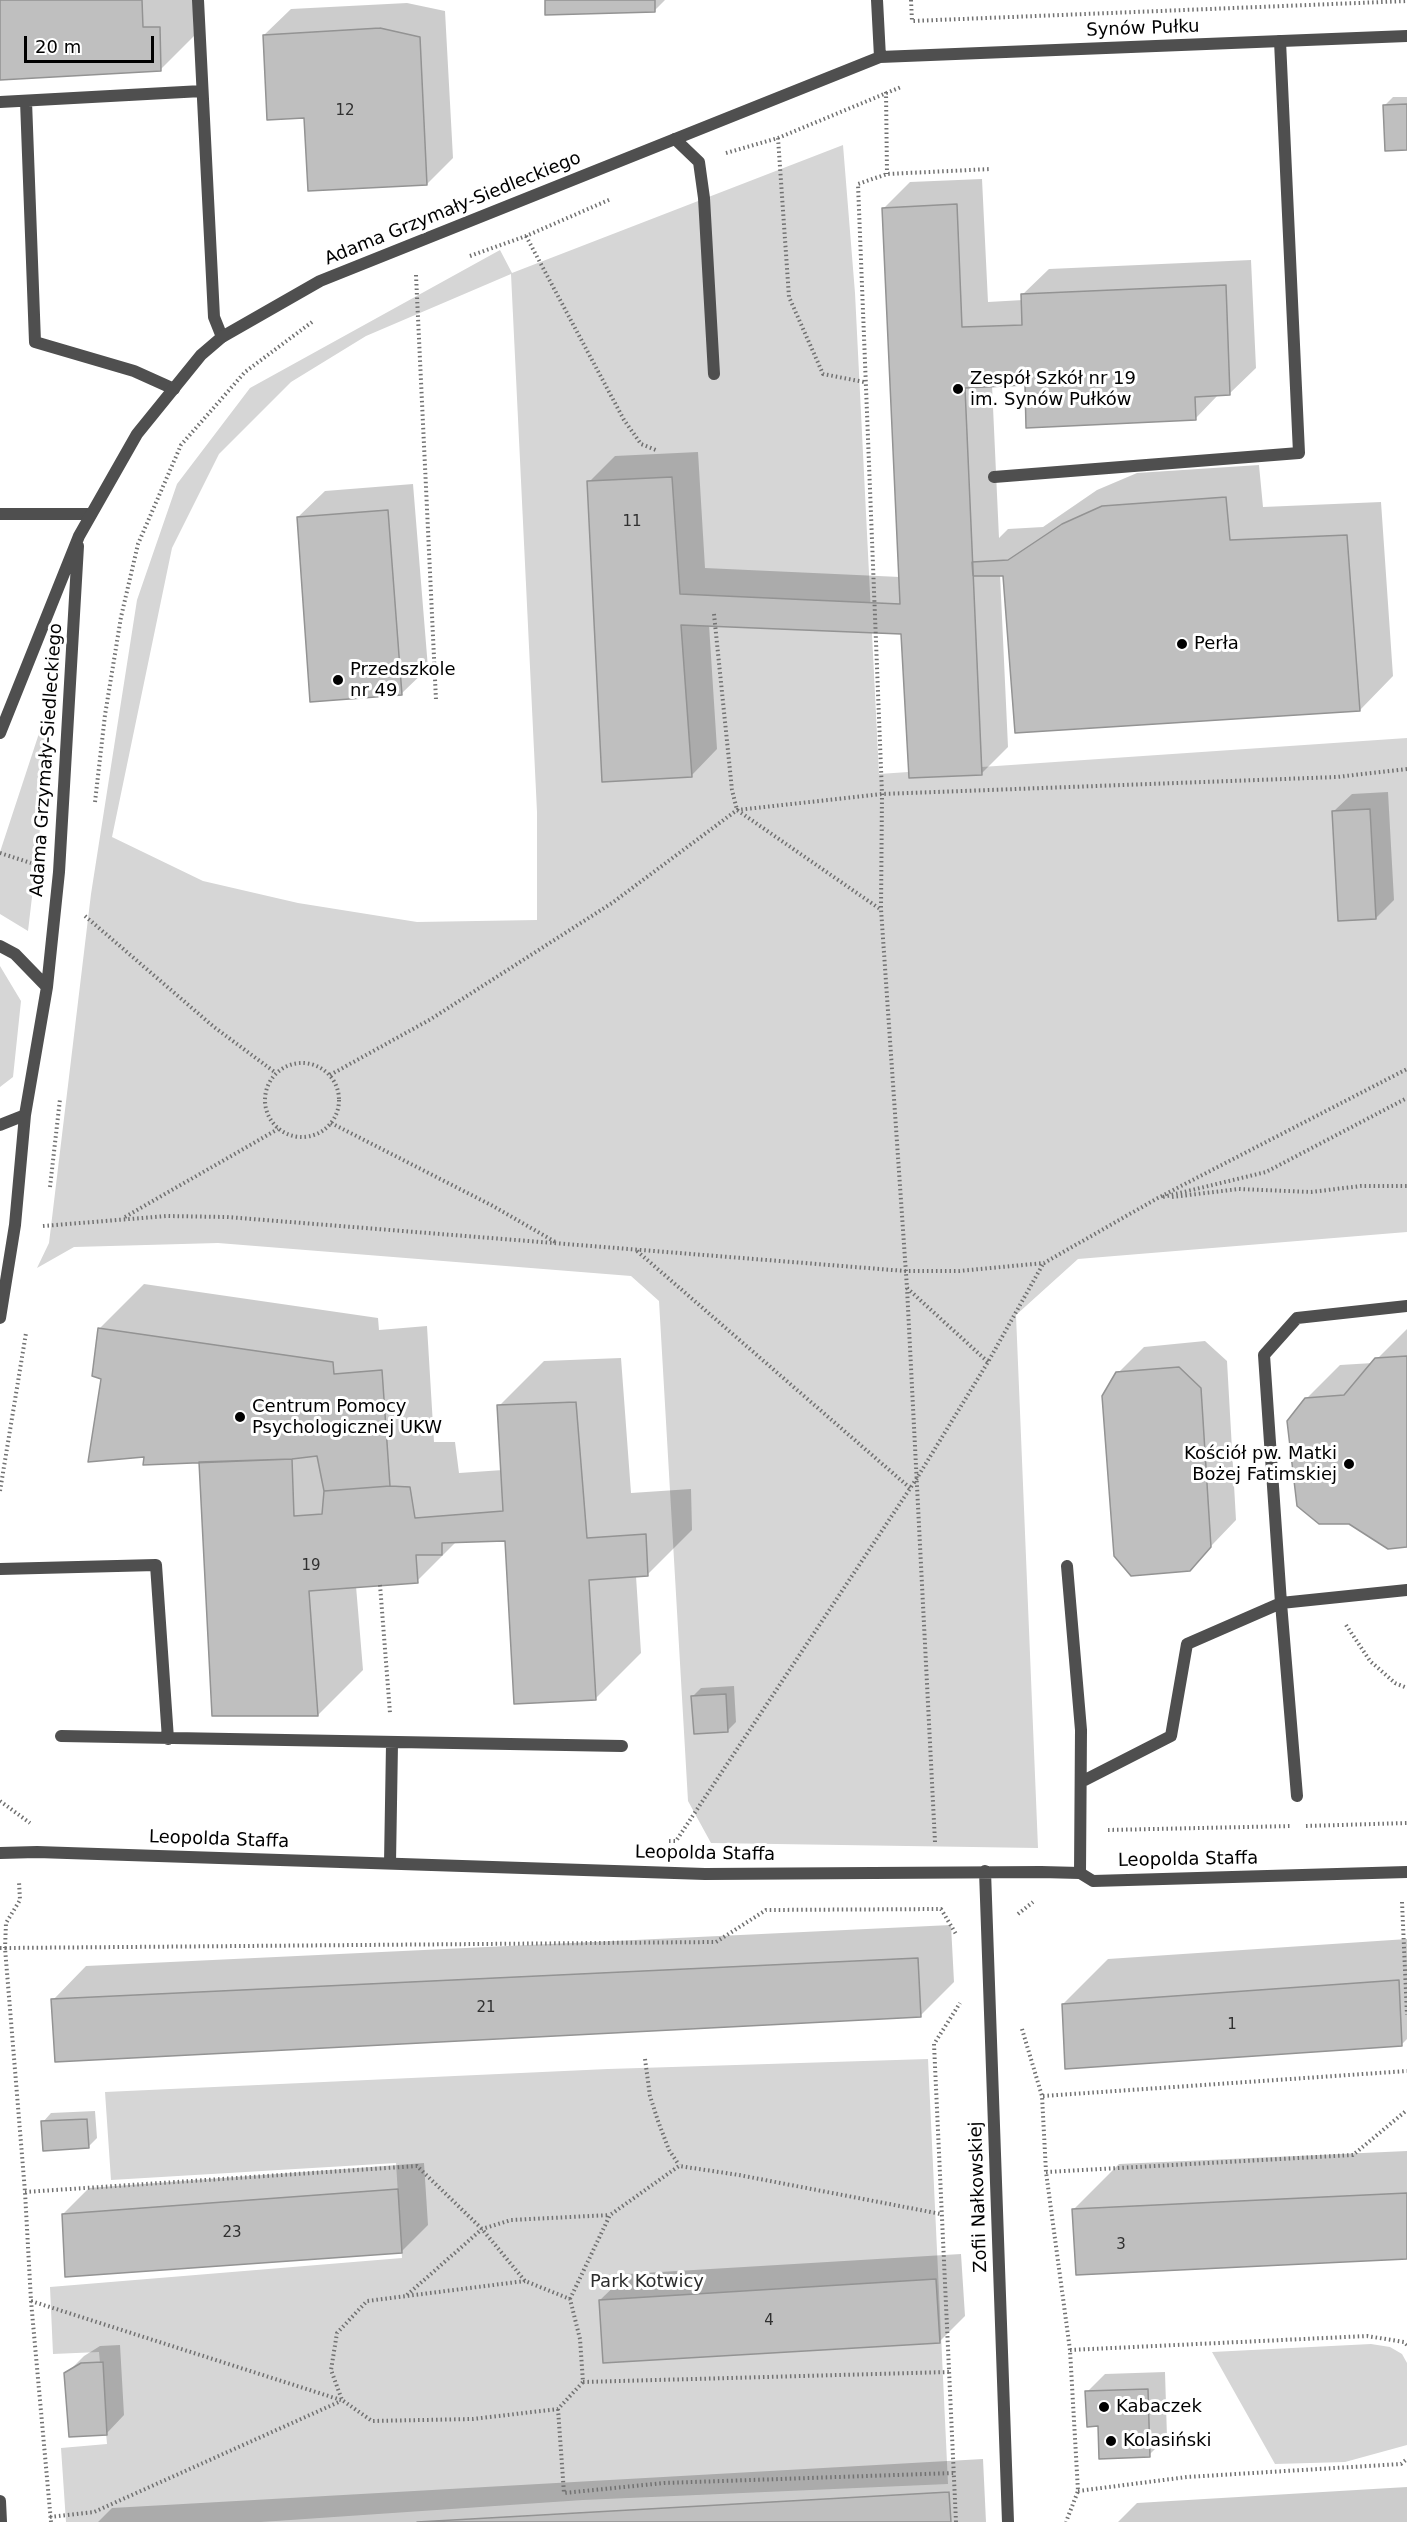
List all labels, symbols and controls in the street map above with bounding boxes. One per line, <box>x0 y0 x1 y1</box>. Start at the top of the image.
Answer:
street label: Synów Pułku <box>1086 16 1200 42</box>
scale bar <box>27 24 158 62</box>
text: 20 m <box>35 36 81 57</box>
house number: 12 <box>335 102 355 120</box>
street label: Adama Grzymały-Siedleckiego <box>322 148 584 270</box>
place label: Zespół Szkół nr 19 im. Synów Pułków <box>970 368 1136 410</box>
marker: Zespół Szkół nr 19 im. Synów Pułków <box>951 382 965 396</box>
house number: 11 <box>622 513 642 531</box>
street label: Adama Grzymały-Siedleckiego <box>27 622 67 898</box>
place label: Perła <box>1194 633 1239 655</box>
marker: Perła <box>1175 637 1189 651</box>
place label: Przedszkole nr 49 <box>350 659 456 702</box>
marker: Przedszkole nr 49 <box>331 673 345 687</box>
place label: Centrum Pomocy Psychologicznej UKW <box>252 1396 442 1438</box>
marker: Centrum Pomocy Psychologicznej UKW <box>233 1410 247 1424</box>
place label: Kościół pw. Matki Bożej Fatimskiej <box>1184 1443 1337 1486</box>
marker: Kościół pw. Matki Bożej Fatimskiej <box>1342 1457 1356 1471</box>
house number: 19 <box>301 1557 321 1575</box>
street label: Leopolda Staffa <box>148 1827 290 1853</box>
street label: Leopolda Staffa <box>635 1842 775 1866</box>
street label: Leopolda Staffa <box>1118 1848 1258 1872</box>
house number: 21 <box>476 1999 496 2017</box>
house number: 1 <box>1227 2016 1237 2034</box>
street label: Zofii Nałkowskiej <box>966 2121 992 2273</box>
house number: 23 <box>222 2224 242 2242</box>
house number: 3 <box>1116 2236 1126 2254</box>
park label: Park Kotwicy <box>590 2271 704 2293</box>
house number: 4 <box>764 2312 774 2330</box>
place label: Kabaczek <box>1116 2396 1202 2418</box>
marker: Kabaczek <box>1097 2400 1111 2414</box>
place label: Kolasiński <box>1123 2430 1212 2452</box>
marker: Kolasiński <box>1104 2434 1118 2448</box>

